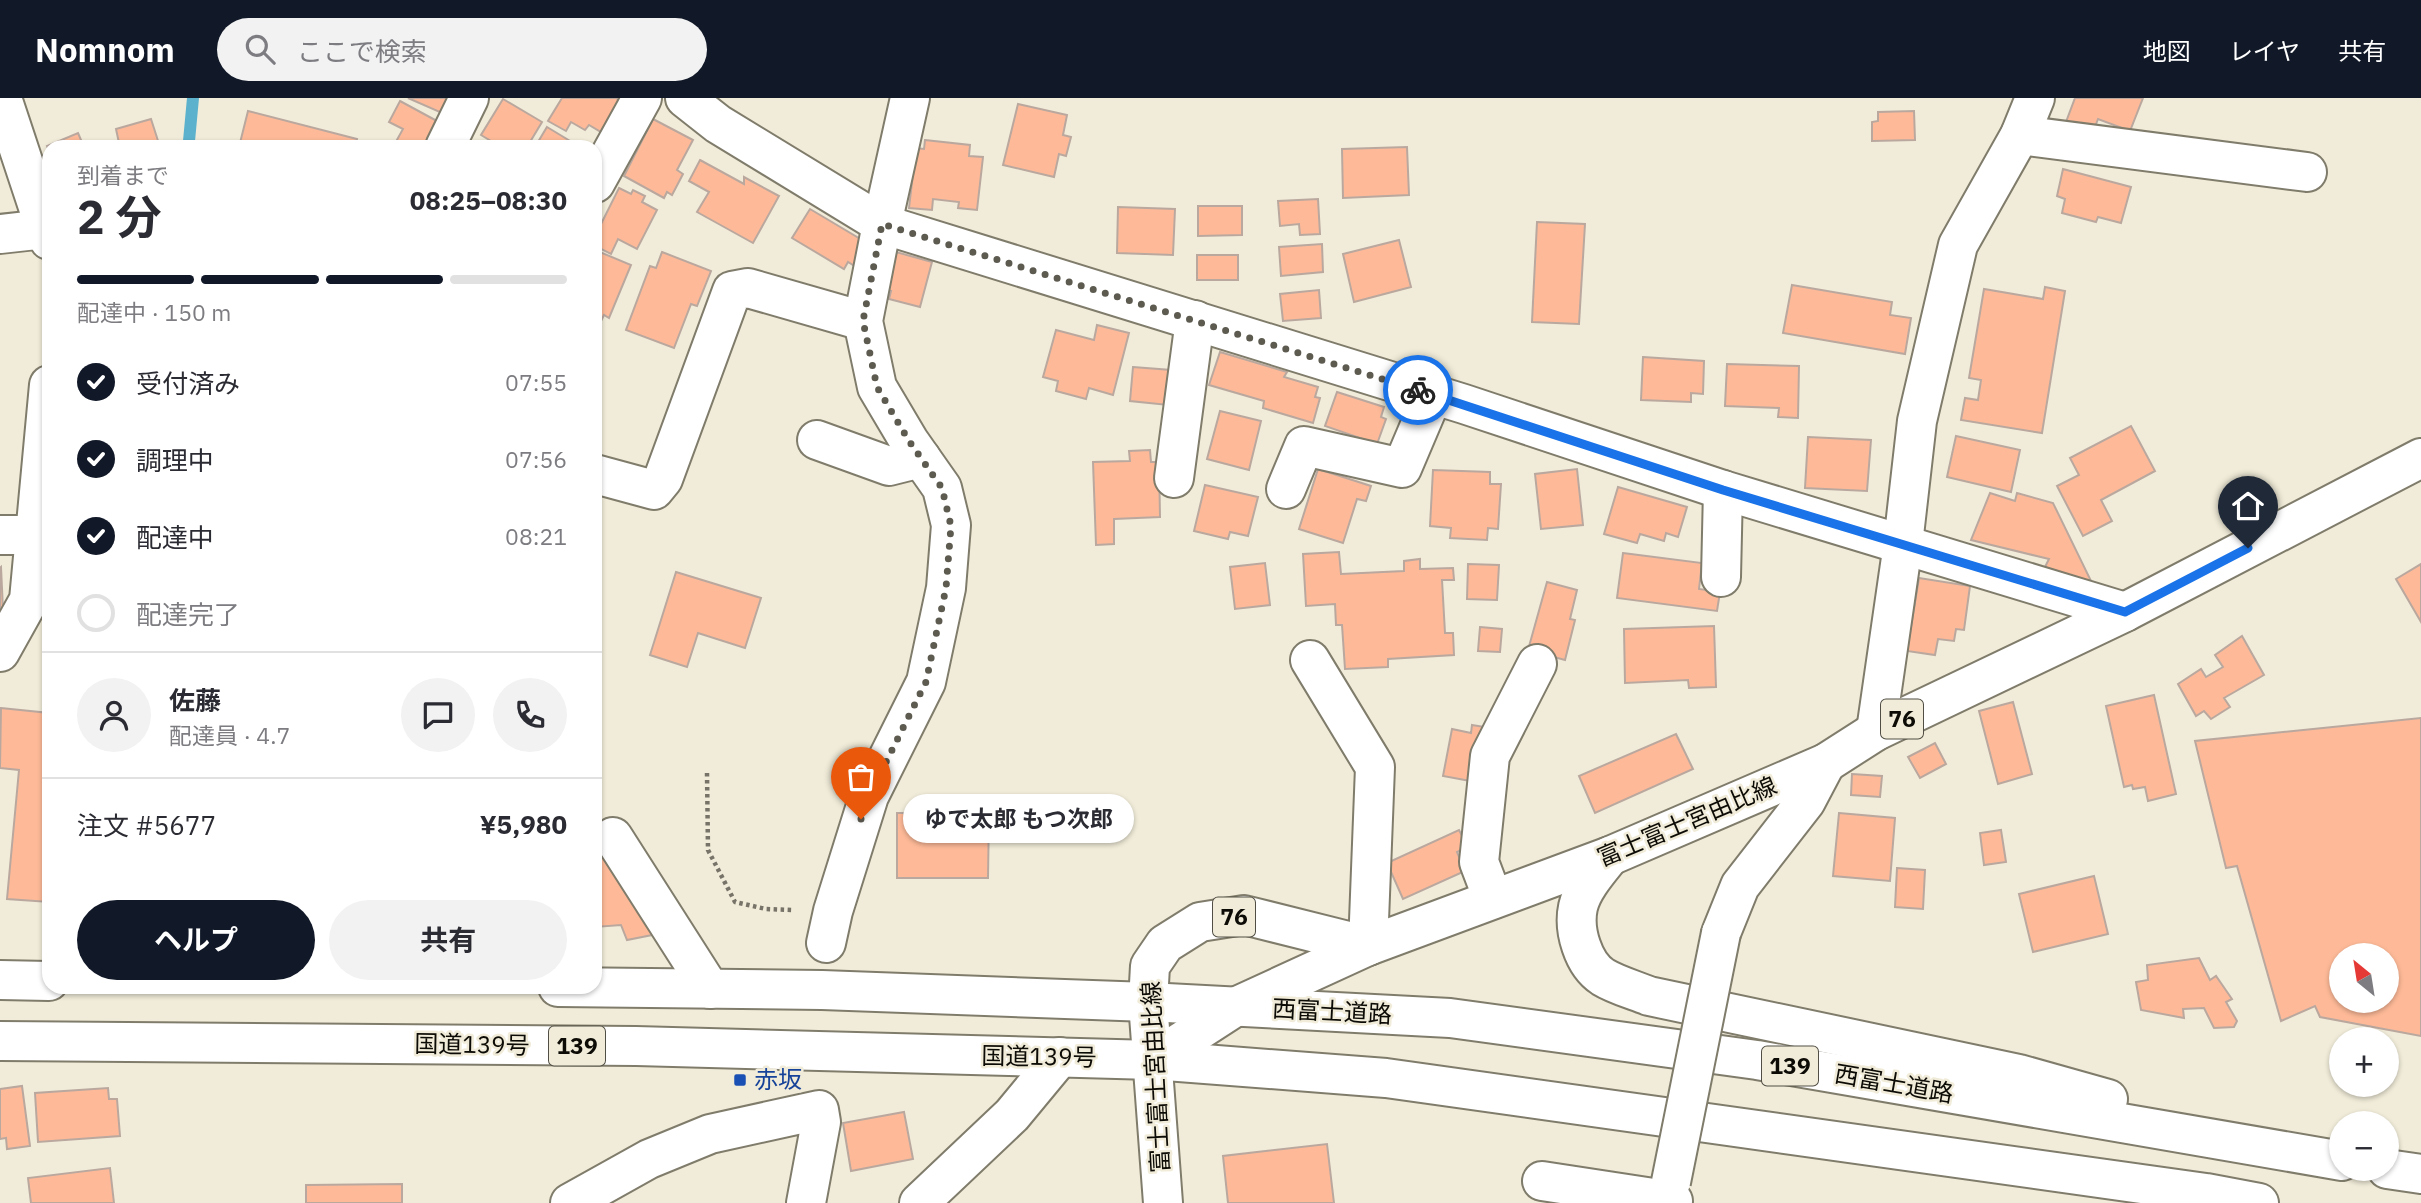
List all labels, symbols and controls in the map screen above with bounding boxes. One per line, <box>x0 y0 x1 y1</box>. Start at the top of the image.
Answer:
search box <box>217 18 707 81</box>
text: Nomnom <box>35 28 175 71</box>
icon: search <box>241 30 279 68</box>
text: ここで検索 <box>297 34 427 68</box>
text: 地図 <box>2143 35 2191 67</box>
text: レイヤ <box>2229 35 2300 67</box>
text: 共有 <box>2338 35 2386 67</box>
text: 到着まで <box>77 160 169 190</box>
text: 08:25–08:30 <box>410 183 567 217</box>
text: 2 分 <box>77 187 161 247</box>
text: 配達中 · 150 m <box>77 297 231 327</box>
courier <box>1383 355 1453 425</box>
icon: check <box>77 363 115 401</box>
text: 受付済み <box>136 366 240 400</box>
text: 07:55 <box>505 367 567 397</box>
icon: bike <box>1399 371 1437 409</box>
icon: check <box>77 440 115 478</box>
text: 調理中 <box>136 443 214 477</box>
text: 07:56 <box>505 444 567 474</box>
pin <box>2218 476 2278 548</box>
icon: home <box>2229 487 2267 525</box>
icon: check <box>77 517 115 555</box>
text: 配達中 <box>136 520 214 554</box>
text: 08:21 <box>505 521 567 551</box>
text: 配達完了 <box>136 597 240 631</box>
button: person <box>77 678 151 752</box>
button: chat <box>401 678 475 752</box>
button: phone <box>493 678 567 752</box>
text: 佐藤 <box>169 683 221 717</box>
road number: 76 <box>1881 699 1923 738</box>
text: 配達員 · 4.7 <box>169 720 290 750</box>
pin <box>831 747 891 819</box>
icon: bag <box>842 758 880 796</box>
street label: 富士富士宮由比線 <box>1592 769 1781 873</box>
callout: ゆで太郎 もつ次郎 <box>903 794 1134 844</box>
text: ゆで太郎 もつ次郎 <box>924 803 1113 833</box>
text: ¥5,980 <box>480 807 567 841</box>
text: 注文 #5677 <box>77 808 216 842</box>
road number: 76 <box>1213 898 1255 936</box>
button: ヘルプ <box>77 900 315 980</box>
button: 共有 <box>329 900 567 980</box>
north arrow <box>2329 943 2399 1013</box>
map controls <box>2329 943 2399 1181</box>
street label: 富士富士宮由比線 <box>1134 980 1176 1174</box>
street label: 西富士道路 <box>1271 992 1393 1030</box>
road number: 139 <box>549 1026 605 1065</box>
street label: 国道139号 <box>414 1027 530 1061</box>
button: + <box>2329 1027 2399 1097</box>
street label: 国道139号 <box>981 1039 1097 1073</box>
road number: 139 <box>1762 1046 1818 1085</box>
street label: 西富士道路 <box>1832 1057 1956 1109</box>
place label: 赤坂 <box>754 1063 802 1095</box>
marker: 赤坂 <box>732 1072 748 1088</box>
button: − <box>2329 1111 2399 1181</box>

